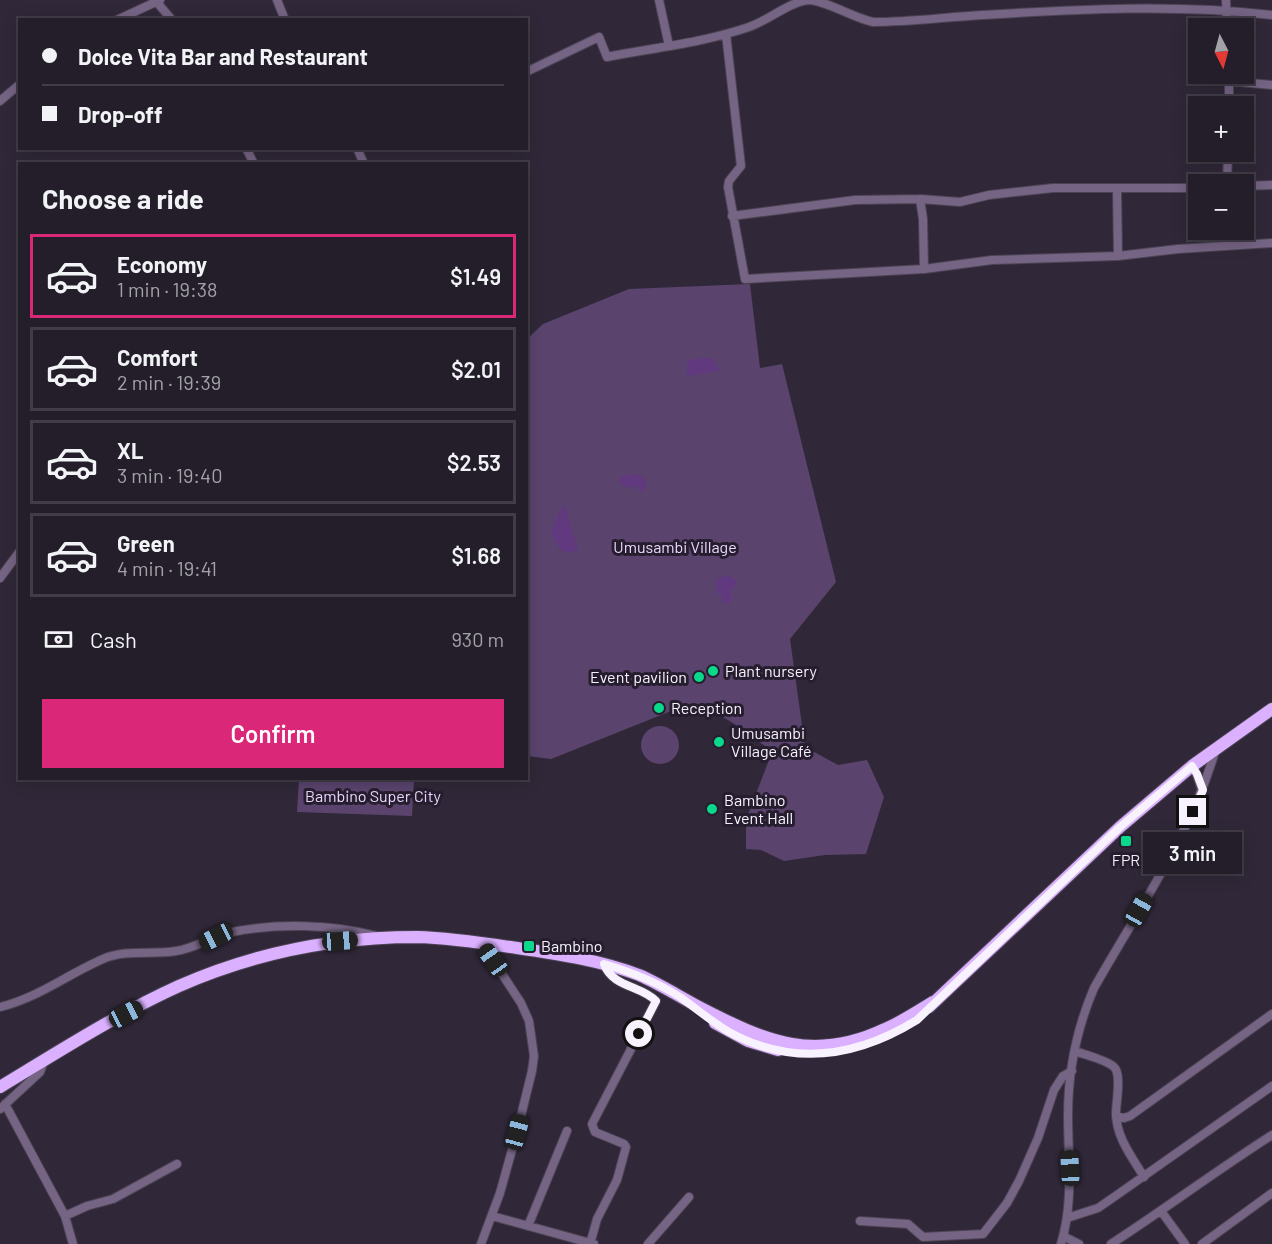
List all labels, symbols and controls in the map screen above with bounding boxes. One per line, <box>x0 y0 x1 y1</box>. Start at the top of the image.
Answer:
north arrow <box>1188 18 1254 84</box>
map controls <box>1188 18 1254 240</box>
text: Dolce Vita Bar and Restaurant <box>78 43 368 69</box>
button: + <box>1188 96 1254 162</box>
text: Drop-off <box>78 101 162 127</box>
button: − <box>1188 174 1254 240</box>
text: Choose a ride <box>42 182 204 214</box>
icon: car <box>45 249 99 303</box>
text: Economy <box>117 251 207 277</box>
text: $1.49 <box>450 263 501 289</box>
text: 1 min · 19:38 <box>117 277 218 301</box>
icon: car <box>45 342 99 396</box>
text: Comfort <box>117 344 198 370</box>
text: $2.01 <box>451 356 501 382</box>
text: 2 min · 19:39 <box>117 370 221 394</box>
icon: car <box>45 435 99 489</box>
text: XL <box>117 437 143 463</box>
text: $2.53 <box>447 449 501 475</box>
text: 3 min · 19:40 <box>117 463 222 487</box>
icon: car <box>45 528 99 582</box>
text: Green <box>117 530 175 556</box>
park label: Umusambi Village <box>613 537 737 556</box>
text: $1.68 <box>451 542 501 568</box>
text: 4 min · 19:41 <box>117 556 217 580</box>
icon: cash <box>42 623 75 656</box>
text: Cash <box>90 626 137 652</box>
text: 930 m <box>451 627 504 651</box>
place label: Plant nursery <box>725 661 817 680</box>
marker: Plant nursery <box>706 664 720 678</box>
place label: Event pavilion <box>590 667 687 686</box>
marker: Event pavilion <box>692 670 706 684</box>
place label: Reception <box>671 698 742 717</box>
button: Confirm <box>42 699 504 768</box>
marker: Reception <box>652 701 666 715</box>
place label: Umusambi Village Café <box>731 723 812 760</box>
marker: Umusambi Village Café <box>712 735 726 749</box>
park label: Bambino Super City <box>305 786 442 805</box>
place label: Bambino Event Hall <box>724 790 793 827</box>
route end <box>1179 798 1206 825</box>
marker: Bambino Event Hall <box>705 802 719 816</box>
callout: 3 min <box>1144 833 1242 875</box>
marker: FPR <box>1119 834 1133 848</box>
text: 3 min <box>1169 841 1216 865</box>
place label: FPR <box>1112 850 1140 869</box>
car <box>1122 890 1156 930</box>
car <box>196 921 236 953</box>
car <box>321 931 359 951</box>
place label: Bambino <box>541 936 602 955</box>
marker: Bambino <box>522 939 536 953</box>
car <box>475 940 511 980</box>
car <box>106 998 146 1030</box>
route start <box>625 1020 652 1047</box>
car <box>504 1112 530 1152</box>
car <box>1060 1150 1080 1186</box>

